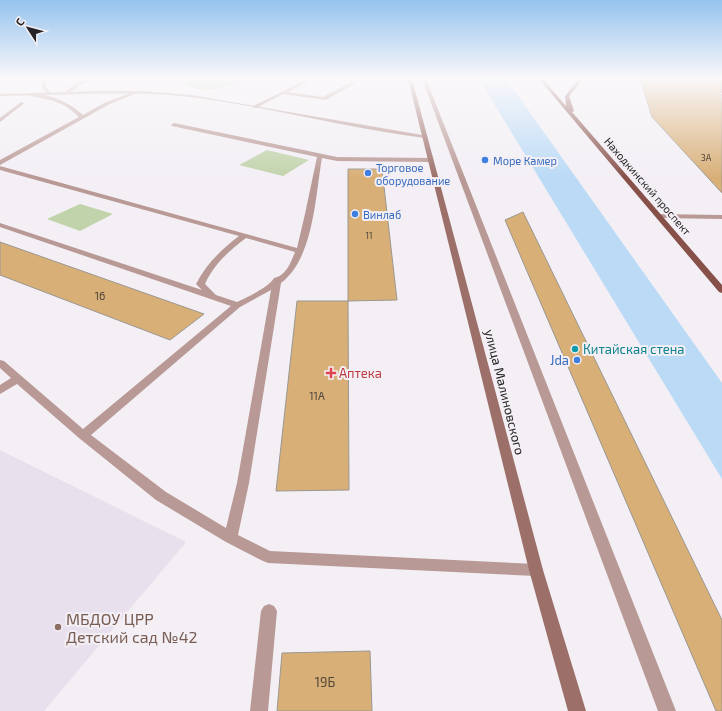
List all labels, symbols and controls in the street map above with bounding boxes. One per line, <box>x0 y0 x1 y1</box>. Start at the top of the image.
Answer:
north arrow <box>8 8 48 48</box>
text: С <box>12 15 27 28</box>
street label: Находкинский проспект <box>602 135 694 238</box>
house number: 3А <box>701 152 712 163</box>
place label: Море Камер <box>493 154 557 167</box>
marker: Море Камер <box>480 155 490 165</box>
place label: Торговое оборудование <box>376 161 450 188</box>
marker: Торговое оборудование <box>363 168 373 178</box>
place label: Винлаб <box>363 208 401 221</box>
marker: Винлаб <box>350 209 360 219</box>
house number: 11 <box>365 230 373 241</box>
house number: 16 <box>95 289 105 302</box>
street label: улица Малиновского <box>482 328 528 456</box>
place label: Китайская стена <box>583 341 685 357</box>
marker: Китайская стена <box>570 344 580 354</box>
place label: Jda <box>550 352 569 368</box>
marker: Jda <box>572 355 582 365</box>
place label: Аптека <box>339 365 382 381</box>
marker: Аптека <box>326 368 336 378</box>
house number: 11А <box>309 389 325 402</box>
place label: МБДОУ ЦРР Детский сад №42 <box>66 609 198 646</box>
marker: МБДОУ ЦРР Детский сад №42 <box>53 622 63 632</box>
house number: 19Б <box>315 674 335 690</box>

